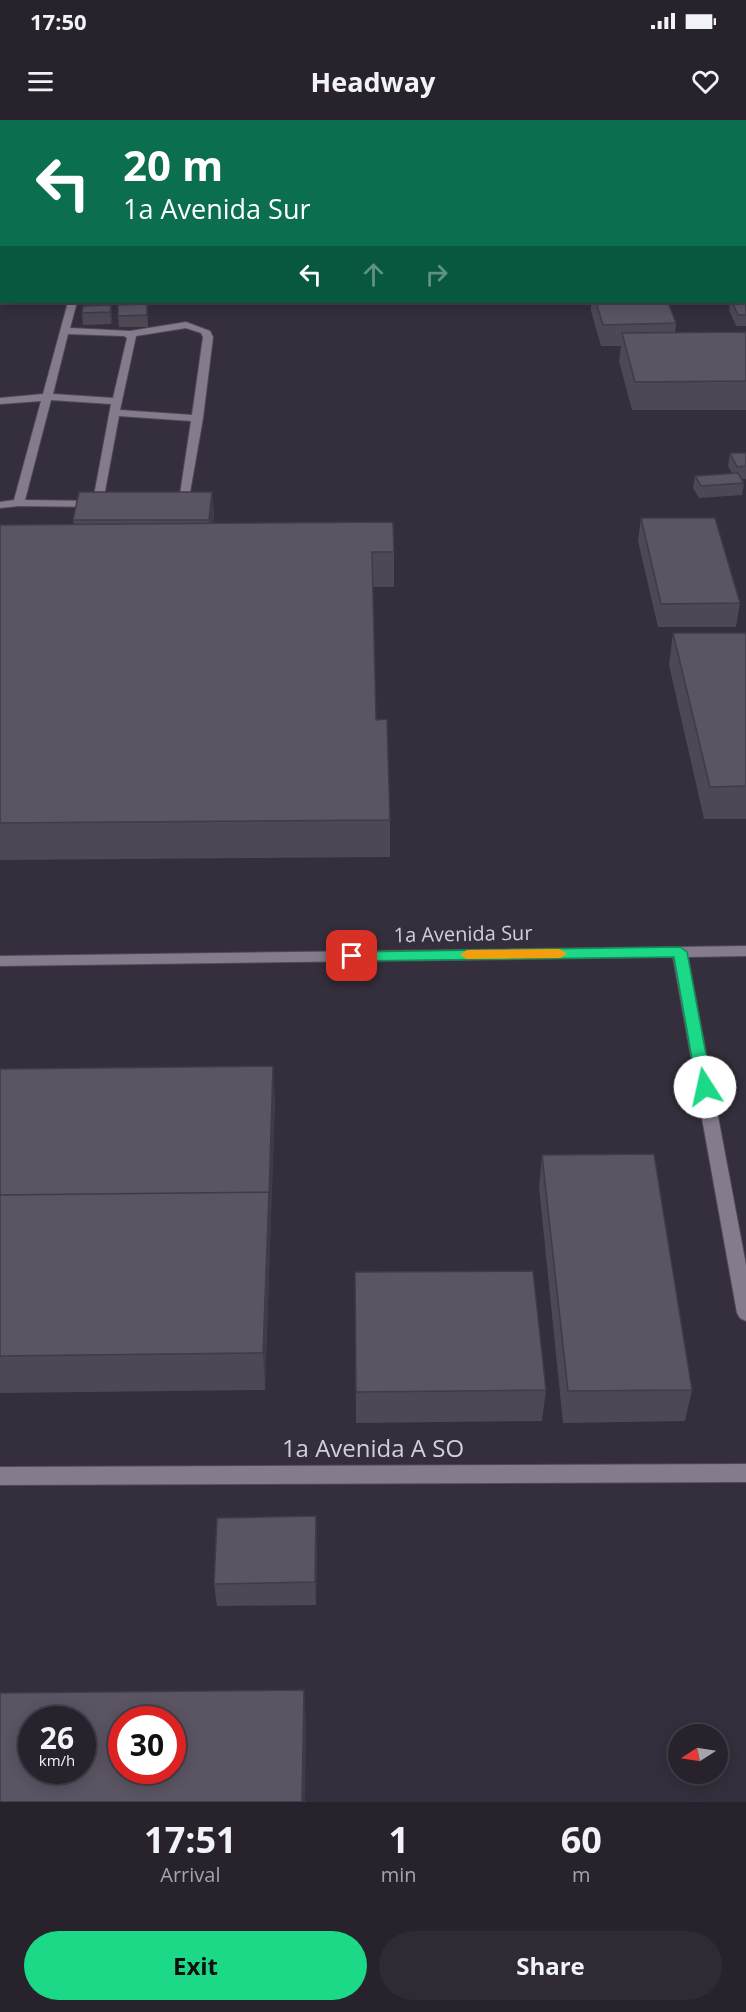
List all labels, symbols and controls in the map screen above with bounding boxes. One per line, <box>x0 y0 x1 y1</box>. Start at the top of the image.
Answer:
text: 17:50 <box>30 6 87 36</box>
text: Headway <box>311 63 435 100</box>
icon: menu <box>24 65 57 98</box>
icon: heart <box>689 65 722 98</box>
text: 20 m <box>123 136 223 193</box>
icon: left <box>24 144 102 222</box>
text: 1a Avenida Sur <box>123 190 310 227</box>
icon: left <box>294 258 327 291</box>
icon: ahead <box>357 258 390 291</box>
icon: right <box>420 258 453 291</box>
street label: 1a Avenida Sur <box>393 919 533 948</box>
pin <box>326 930 377 981</box>
icon: arrive <box>335 939 368 972</box>
position arrow <box>673 1055 737 1119</box>
street label: 1a Avenida A SO <box>282 1431 464 1464</box>
speed limit sign: 30 <box>108 1706 186 1784</box>
text: 26 <box>40 1717 74 1758</box>
north arrow <box>668 1724 728 1784</box>
map controls <box>668 1724 728 1784</box>
text: km/h <box>39 1750 75 1770</box>
text: 17:51 <box>144 1815 237 1864</box>
text: 1 <box>388 1815 409 1864</box>
text: 60 <box>561 1815 602 1864</box>
text: Arrival <box>160 1861 221 1888</box>
text: min <box>381 1861 417 1888</box>
text: m <box>572 1861 591 1888</box>
button: Exit <box>24 1931 367 2000</box>
button: Share <box>379 1931 722 2000</box>

